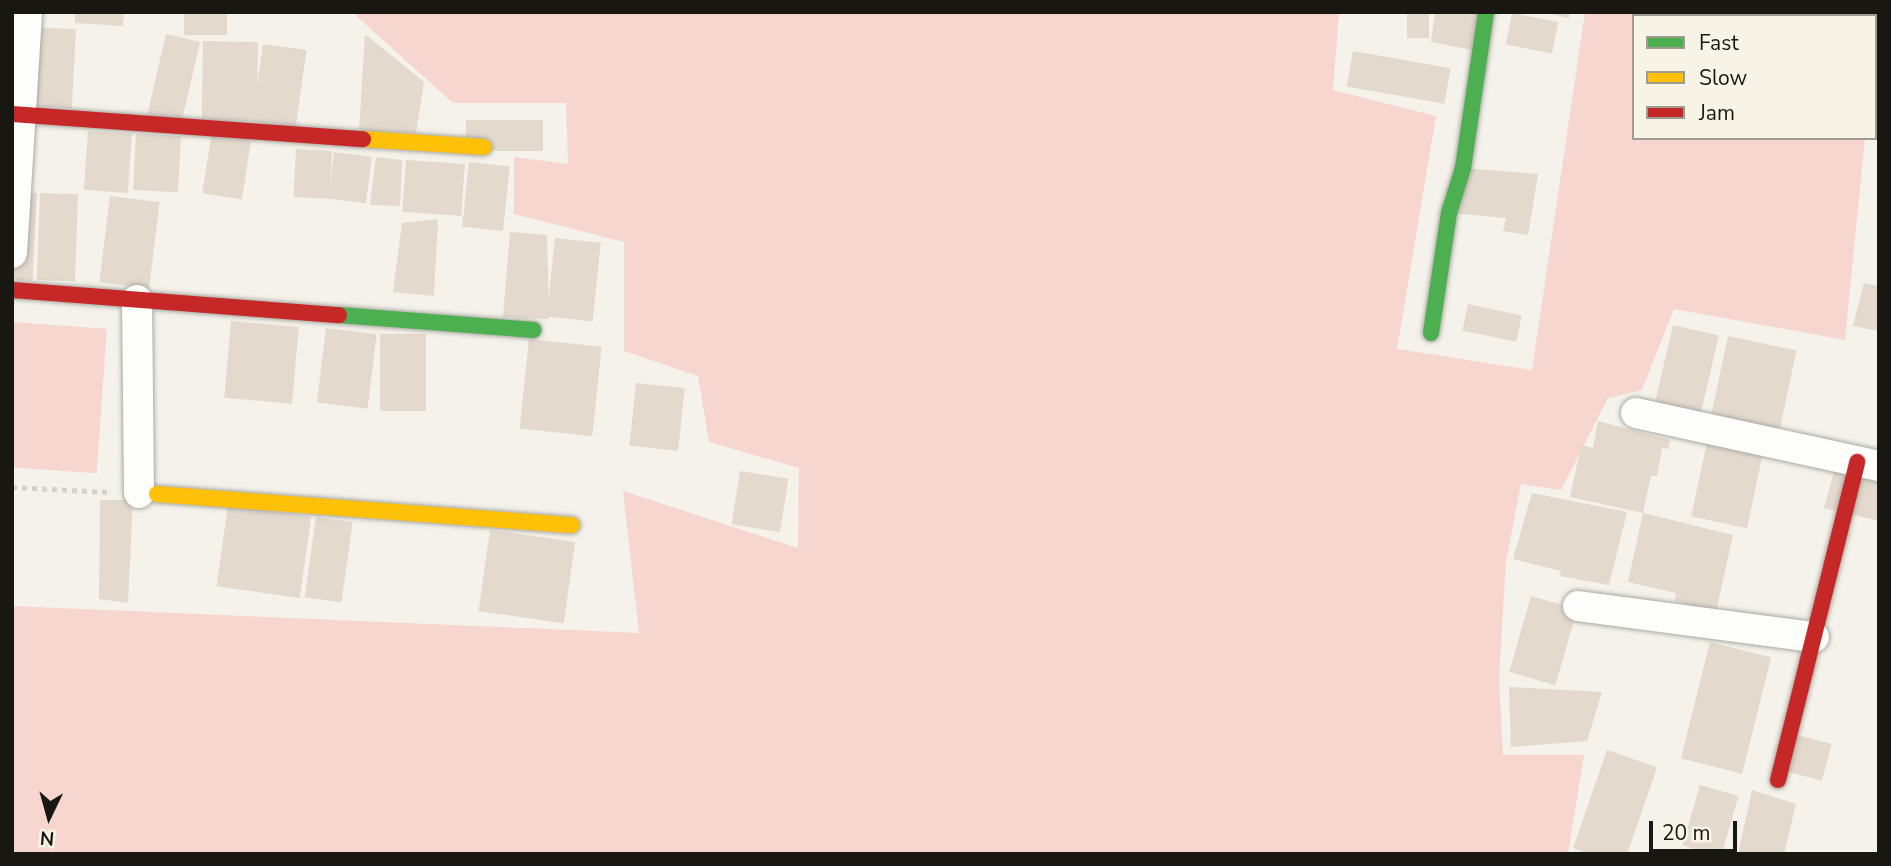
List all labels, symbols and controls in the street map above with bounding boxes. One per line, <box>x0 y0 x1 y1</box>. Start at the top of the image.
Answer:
legend <box>1632 14 1877 140</box>
text: Fast <box>1699 29 1739 57</box>
text: Slow <box>1699 64 1747 92</box>
text: Jam <box>1699 99 1735 127</box>
north arrow <box>14 782 84 852</box>
scale bar <box>1653 806 1741 850</box>
text: 20 m <box>1662 819 1711 847</box>
text: N <box>39 824 55 851</box>

